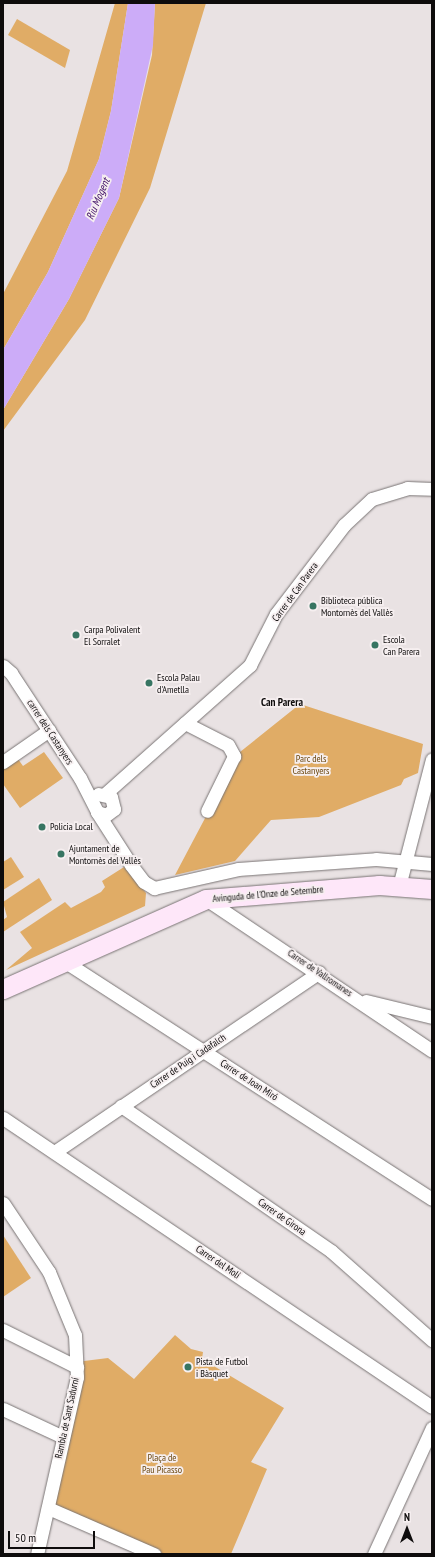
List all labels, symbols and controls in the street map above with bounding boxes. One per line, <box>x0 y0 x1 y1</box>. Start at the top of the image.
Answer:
water label: Riu Mogent <box>83 176 113 222</box>
street label: Carrer de Can Parera <box>269 560 321 624</box>
place label: Biblioteca pública Montornès del Vallès <box>321 594 393 618</box>
marker: Biblioteca pública Montornès del Vallès <box>308 601 318 611</box>
place label: Carpa Polivalent El Sorralet <box>84 623 140 646</box>
marker: Carpa Polivalent El Sorralet <box>71 630 81 640</box>
place label: Escola Can Parera <box>383 633 420 656</box>
marker: Escola Can Parera <box>370 640 380 650</box>
place label: Escola Palau d'Ametlla <box>157 671 200 694</box>
marker: Escola Palau d'Ametlla <box>144 678 154 688</box>
district label: Can Parera <box>261 695 303 709</box>
street label: carrer dels Castanyers <box>24 697 76 767</box>
park label: Parc dels Castanyers <box>293 752 329 776</box>
place label: Policia Local <box>50 821 93 833</box>
marker: Policia Local <box>37 822 47 832</box>
place label: Ajuntament de Montornès del Vallès <box>69 842 141 866</box>
marker: Ajuntament de Montornès del Vallès <box>56 849 66 859</box>
street label: Avinguda de l'Onze de Setembre <box>212 883 324 905</box>
street label: Carrer de Vallromanes <box>285 947 355 999</box>
street label: Carrer de Puig i Cadafalch <box>148 1031 228 1091</box>
street label: Carrer de Joan Miró <box>218 1057 280 1103</box>
street label: Carrer de Girona <box>256 1196 308 1238</box>
street label: Carrer del Molí <box>193 1243 243 1281</box>
place label: Pista de Futbol i Bàsquet <box>196 1355 248 1378</box>
marker: Pista de Futbol i Bàsquet <box>183 1362 193 1372</box>
street label: Rambla de Sant Sadurní <box>53 1376 81 1460</box>
park label: Plaça de Pau Picasso <box>142 1451 182 1474</box>
north arrow <box>387 1509 427 1549</box>
text: N <box>404 1510 410 1524</box>
scale bar <box>10 1523 97 1549</box>
text: 50 m <box>15 1530 36 1545</box>

